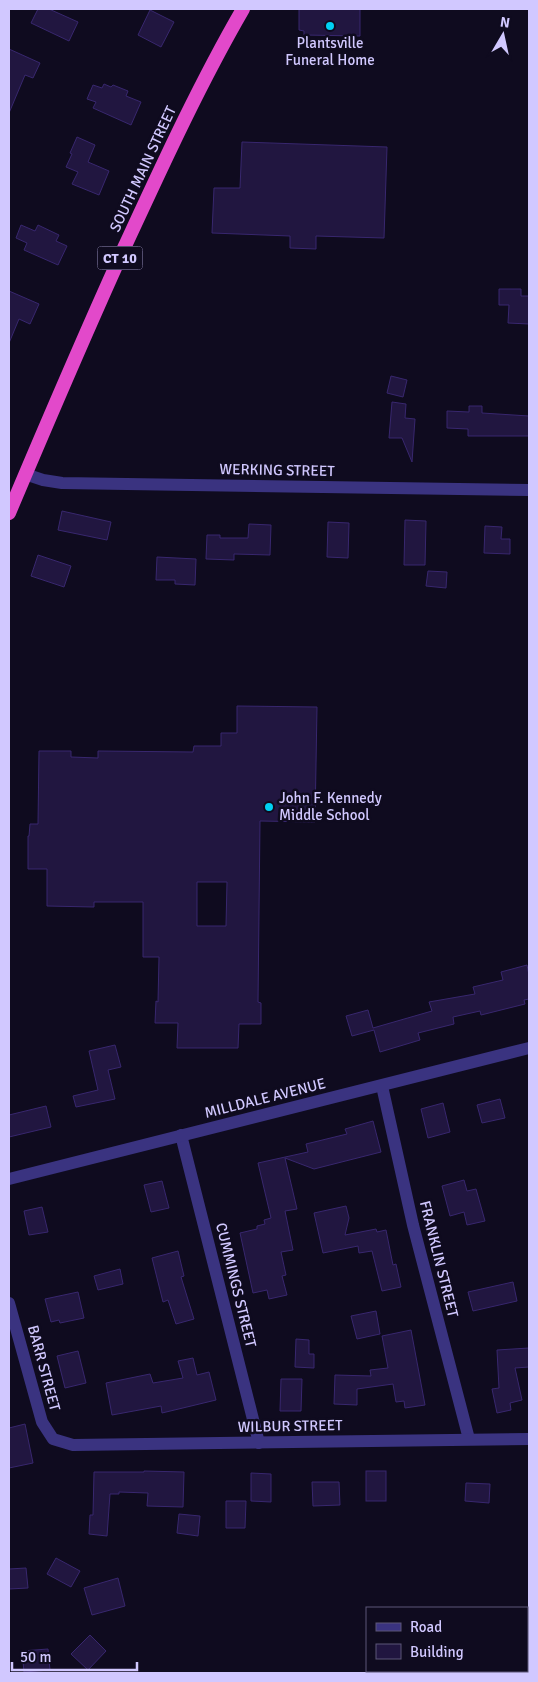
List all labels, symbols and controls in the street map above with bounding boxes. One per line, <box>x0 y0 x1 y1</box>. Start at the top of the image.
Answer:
north arrow <box>478 10 528 60</box>
text: N <box>499 13 511 32</box>
marker: Plantsville Funeral Home <box>324 20 336 32</box>
place label: Plantsville Funeral Home <box>285 34 375 69</box>
street label: SOUTH MAIN STREET <box>106 103 180 235</box>
road number: CT 10 <box>98 247 142 270</box>
street label: WERKING STREET <box>219 460 335 480</box>
place label: John F. Kennedy Middle School <box>279 789 382 824</box>
marker: John F. Kennedy Middle School <box>263 801 275 813</box>
street label: MILLDALE AVENUE <box>203 1074 327 1122</box>
street label: FRANKLIN STREET <box>416 1199 462 1320</box>
street label: CUMMINGS STREET <box>212 1221 260 1350</box>
street label: BARR STREET <box>24 1323 64 1414</box>
street label: WILBUR STREET <box>237 1416 343 1436</box>
legend <box>366 1607 528 1672</box>
text: Road <box>410 1618 442 1636</box>
scale bar <box>12 1640 138 1672</box>
text: Building <box>410 1643 464 1661</box>
text: 50 m <box>20 1648 51 1666</box>

